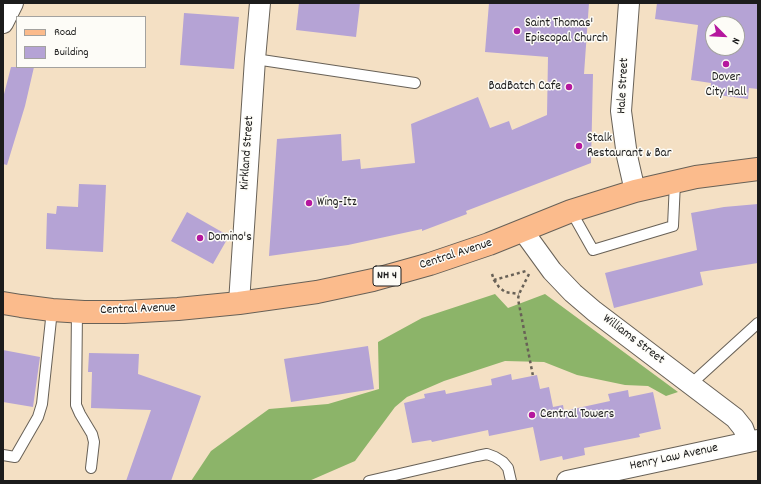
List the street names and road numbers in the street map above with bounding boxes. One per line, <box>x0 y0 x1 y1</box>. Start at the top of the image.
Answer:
street label: Hale Street <box>615 58 633 114</box>
street label: Kirkland Street <box>238 115 258 191</box>
street label: Central Avenue <box>418 236 494 274</box>
road number: NH 4 <box>373 266 401 286</box>
street label: Central Avenue <box>100 301 176 319</box>
street label: Williams Street <box>599 312 667 368</box>
street label: Henry Law Avenue <box>628 441 720 475</box>

